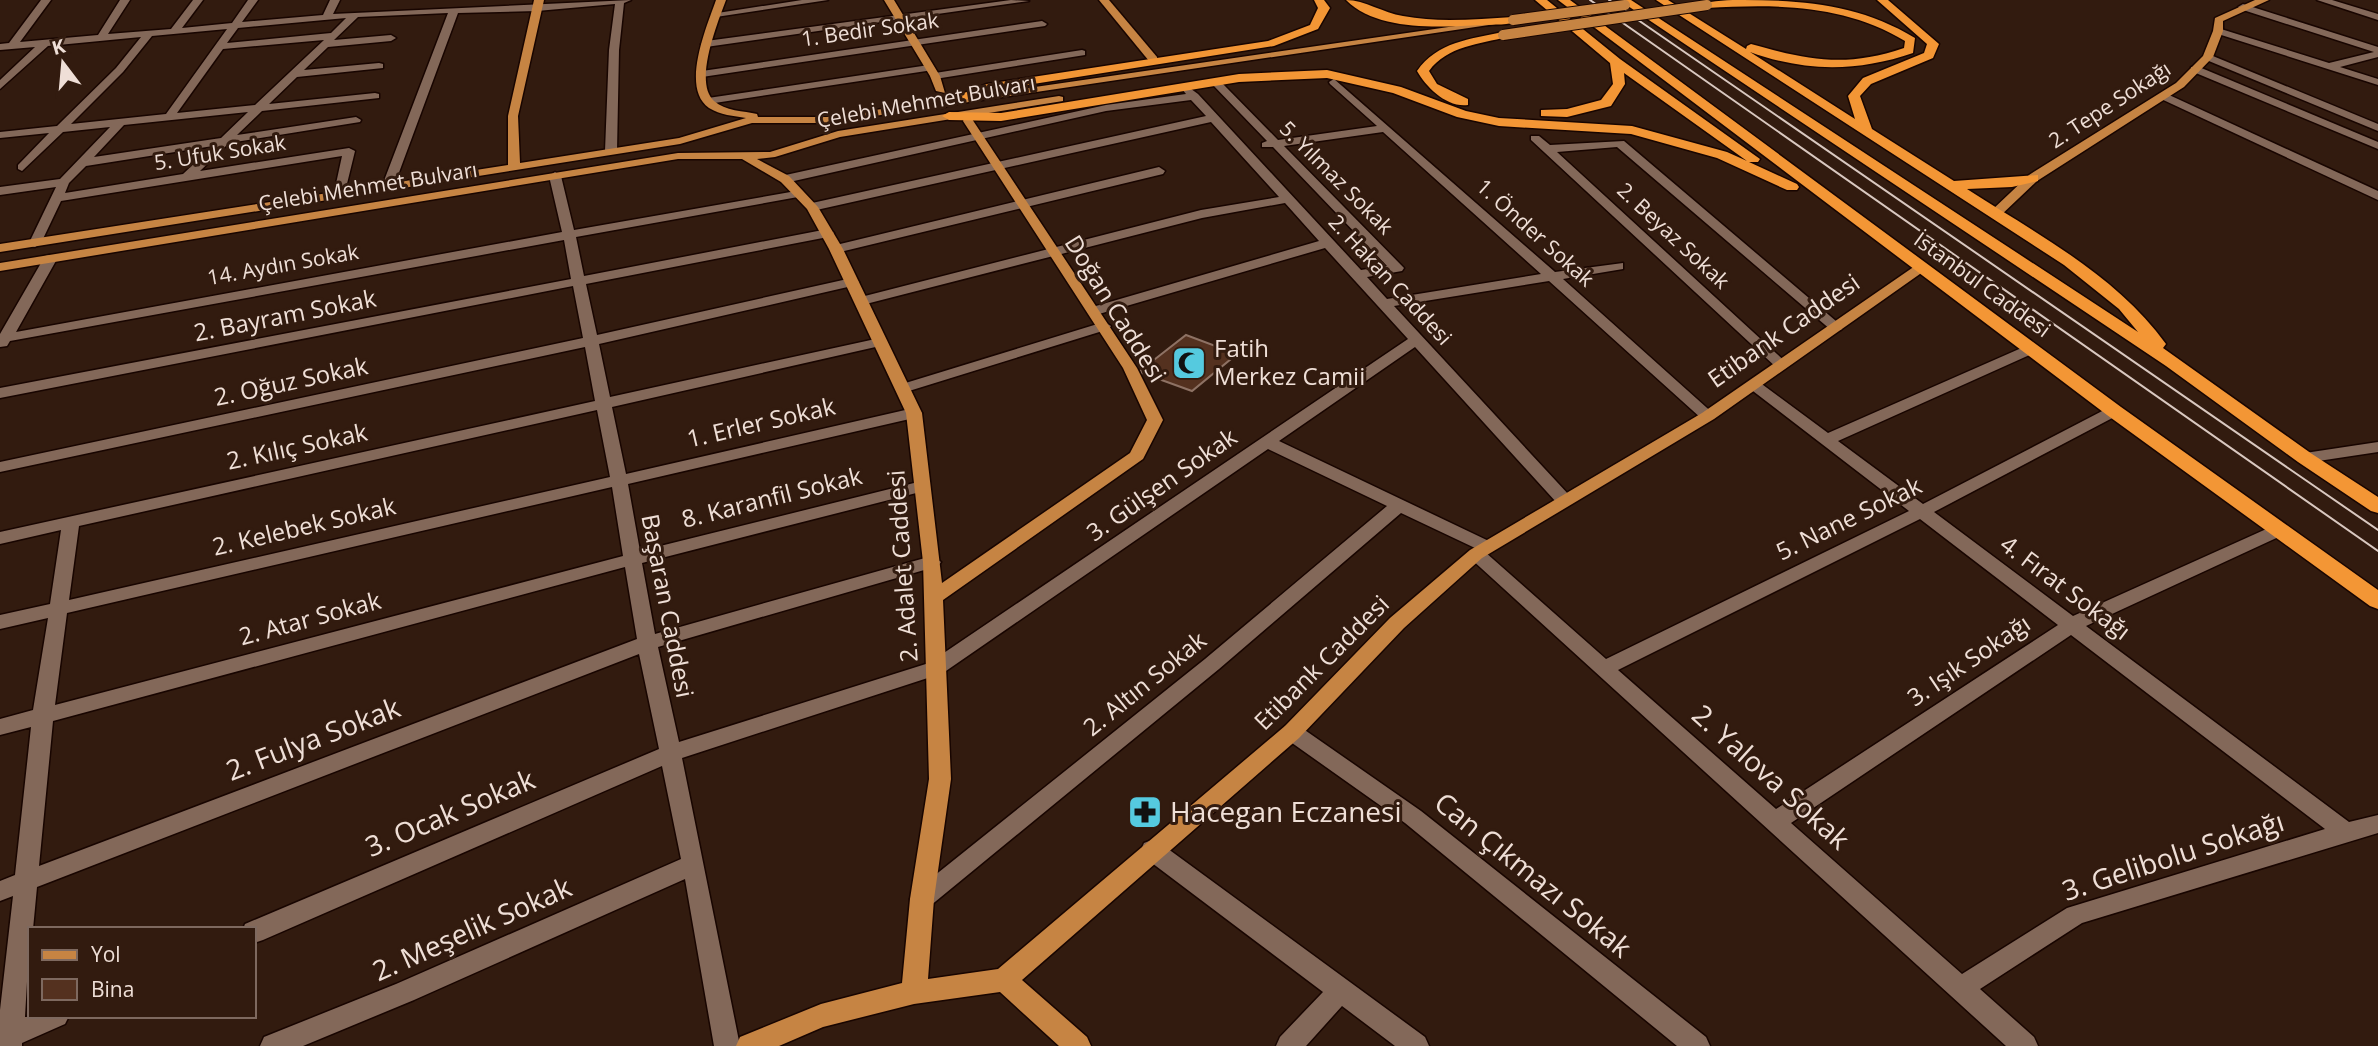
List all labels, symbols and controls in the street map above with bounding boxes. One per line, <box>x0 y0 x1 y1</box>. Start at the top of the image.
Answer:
street label: 1. Bedir Sokak <box>799 6 940 53</box>
north arrow <box>28 28 98 98</box>
text: K <box>49 32 68 61</box>
street label: 2. Tepe Sokağı <box>2043 54 2176 154</box>
street label: Çelebi Mehmet Bulvarı <box>814 68 1037 134</box>
street label: 5. Yılmaz Sokak <box>1274 114 1400 240</box>
street label: 5. Ufuk Sokak <box>152 128 288 176</box>
street label: Çelebi Mehmet Bulvarı <box>256 155 479 217</box>
street label: 1. Önder Sokak <box>1471 172 1600 292</box>
street label: 2. Beyaz Sokak <box>1612 176 1736 295</box>
street label: 2. Hakan Caddesi <box>1323 208 1459 351</box>
street label: İstanbul Caddesi <box>1909 225 2056 343</box>
street label: Doğan Caddesi <box>1058 228 1175 388</box>
street label: 14. Aydın Sokak <box>205 237 361 291</box>
street label: Etibank Caddesi <box>1701 265 1866 394</box>
street label: 2. Bayram Sokak <box>191 281 379 348</box>
place label: Fatih Merkez Camii <box>1214 331 1365 392</box>
mosque icon: Fatih Merkez Camii <box>1170 344 1208 382</box>
street label: 2. Oğuz Sokak <box>211 348 371 413</box>
street label: 1. Erler Sokak <box>683 388 838 455</box>
street label: 2. Kılıç Sokak <box>223 414 370 477</box>
street label: 3. Gülşen Sokak <box>1079 419 1243 548</box>
street label: 8. Karanfil Sokak <box>678 458 866 535</box>
street label: 5. Nane Sokak <box>1770 468 1927 567</box>
street label: 2. Adalet Caddesi <box>878 469 925 663</box>
street label: 2. Kelebek Sokak <box>209 488 399 563</box>
street label: Başaran Caddesi <box>634 511 702 700</box>
street label: 4. Fırat Sokağı <box>1994 527 2138 647</box>
street label: 2. Atar Sokak <box>235 583 385 652</box>
street label: Etibank Caddesi <box>1246 587 1396 737</box>
street label: 3. Işık Sokağı <box>1900 606 2036 713</box>
street label: 2. Altın Sokak <box>1076 623 1213 743</box>
street label: 2. Fulya Sokak <box>220 687 405 789</box>
street label: 2. Yalova Sokak <box>1685 695 1859 857</box>
street label: 3. Ocak Sokak <box>359 759 540 865</box>
street label: Can Çıkmazı Sokak <box>1427 783 1640 966</box>
place label: Hacegan Eczanesi <box>1170 792 1402 830</box>
pharmacy icon: Hacegan Eczanesi <box>1126 793 1164 831</box>
street label: 3. Gelibolu Sokağı <box>2057 801 2288 909</box>
street label: 2. Meşelik Sokak <box>366 867 577 989</box>
legend <box>28 927 256 1018</box>
text: Yol <box>91 940 121 968</box>
text: Bina <box>91 975 134 1003</box>

